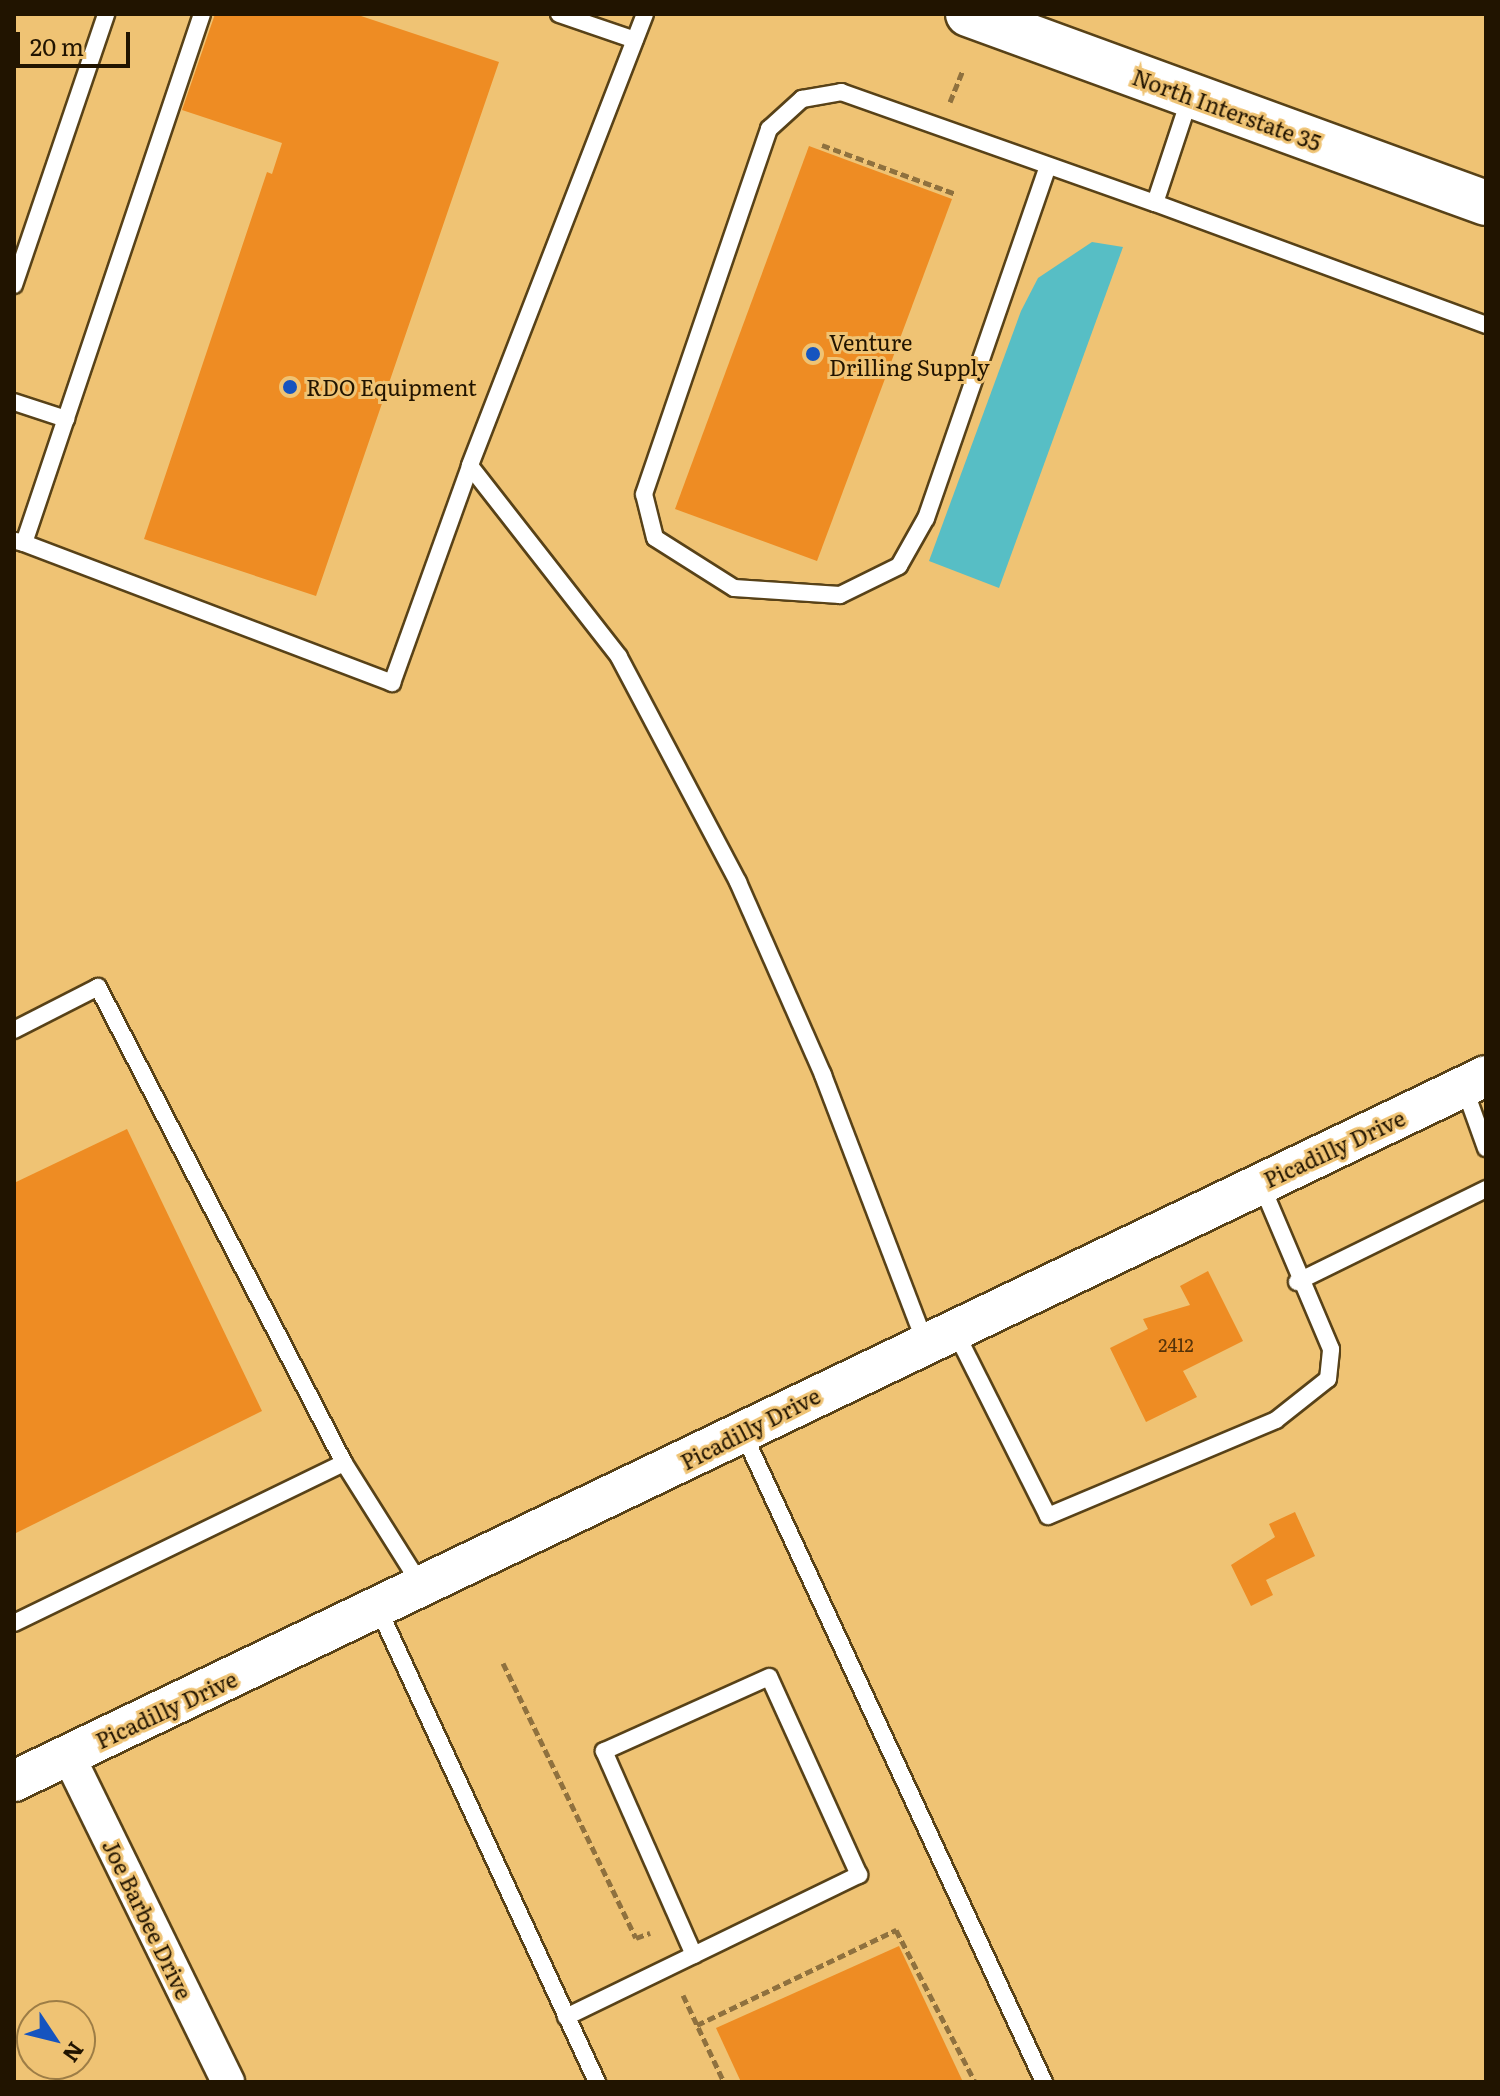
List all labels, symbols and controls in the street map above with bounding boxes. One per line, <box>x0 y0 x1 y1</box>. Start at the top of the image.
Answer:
scale bar <box>20 16 134 66</box>
text: 20 m <box>30 28 84 63</box>
street label: North Interstate 35 <box>1129 63 1325 155</box>
place label: Venture Drilling Supply <box>829 328 990 380</box>
marker: Venture Drilling Supply <box>804 345 822 363</box>
place label: RDO Equipment <box>306 374 477 400</box>
marker: RDO Equipment <box>281 378 299 396</box>
street label: Picadilly Drive <box>1259 1104 1409 1192</box>
house number: 2412 <box>1158 1334 1194 1356</box>
street label: Picadilly Drive <box>676 1382 824 1474</box>
street label: Picadilly Drive <box>91 1665 241 1753</box>
street label: Joe Barbee Drive <box>98 1835 198 2003</box>
north arrow <box>16 2000 96 2080</box>
text: N <box>56 2036 93 2070</box>

